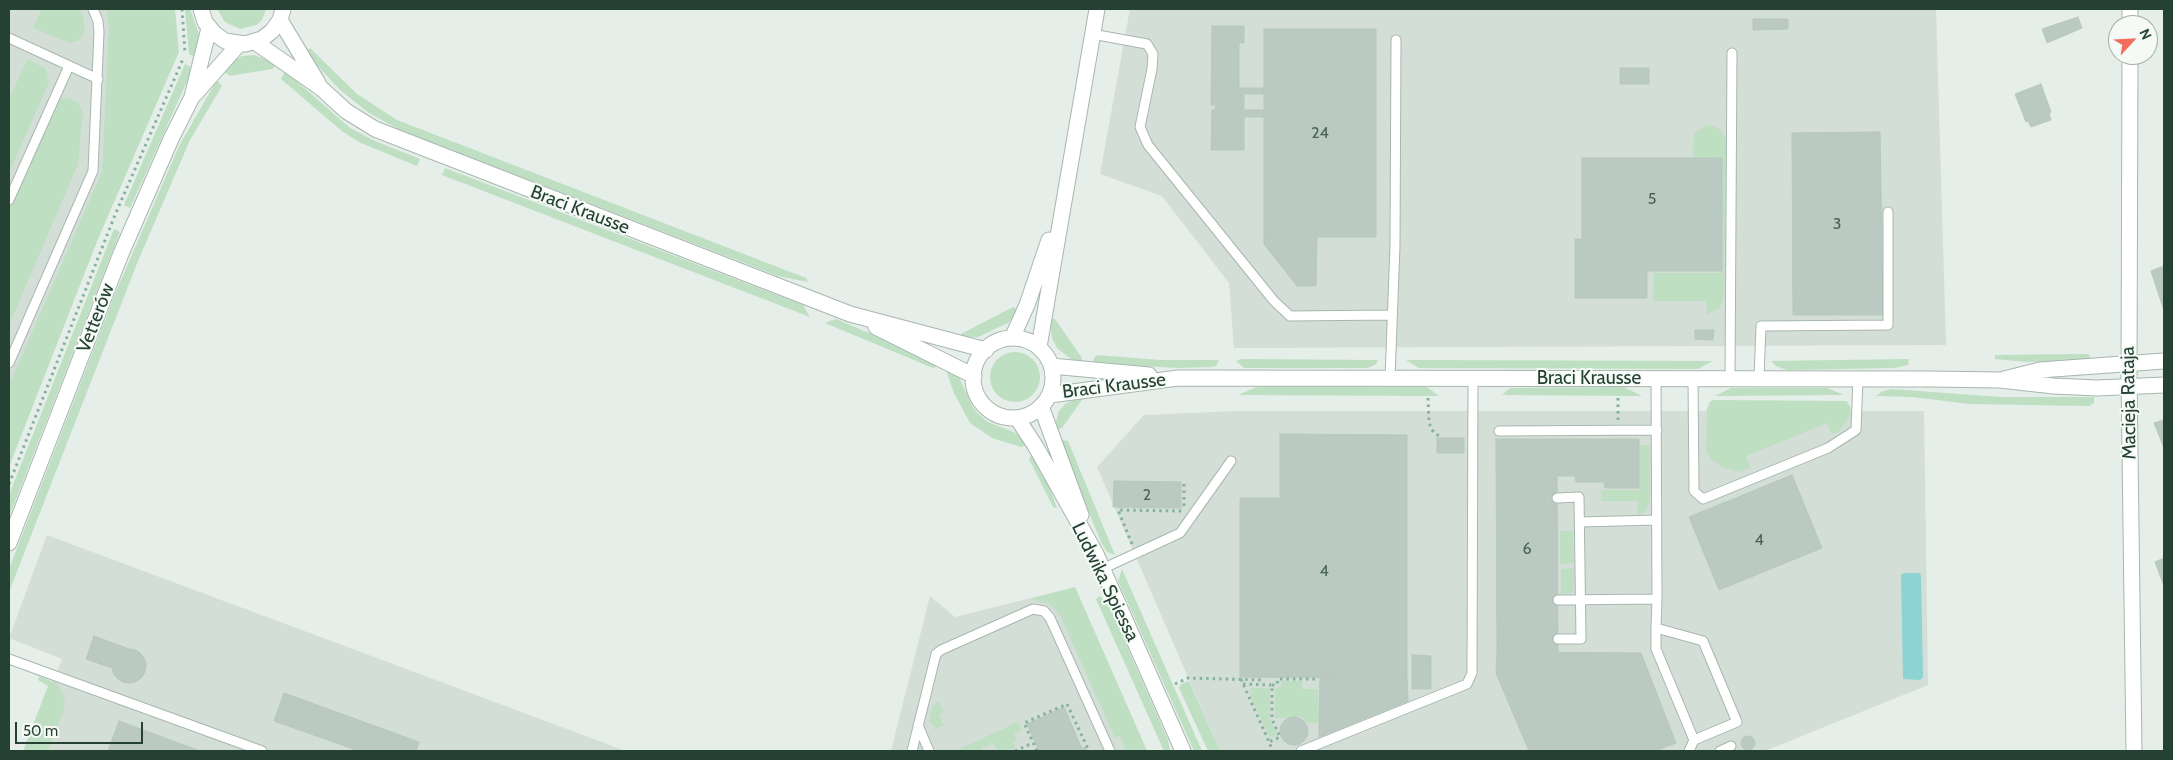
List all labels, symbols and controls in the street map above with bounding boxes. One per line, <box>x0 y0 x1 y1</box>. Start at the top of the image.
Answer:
north arrow <box>2108 15 2158 65</box>
text: N <box>2135 26 2156 42</box>
house number: 24 <box>1311 123 1329 143</box>
street label: Braci Krausse <box>527 181 633 239</box>
house number: 5 <box>1648 189 1656 209</box>
house number: 3 <box>1833 214 1841 234</box>
street label: Vetterów <box>72 280 120 356</box>
street label: Macieja Rataja <box>2117 346 2141 460</box>
street label: Braci Krausse <box>1537 367 1641 389</box>
street label: Braci Krausse <box>1061 368 1167 404</box>
house number: 2 <box>1143 485 1151 505</box>
street label: Ludwika Spiessa <box>1066 519 1144 645</box>
house number: 4 <box>1754 530 1764 550</box>
house number: 6 <box>1522 539 1532 559</box>
house number: 4 <box>1319 561 1329 581</box>
scale bar <box>18 712 145 744</box>
text: 50 m <box>23 722 58 740</box>

